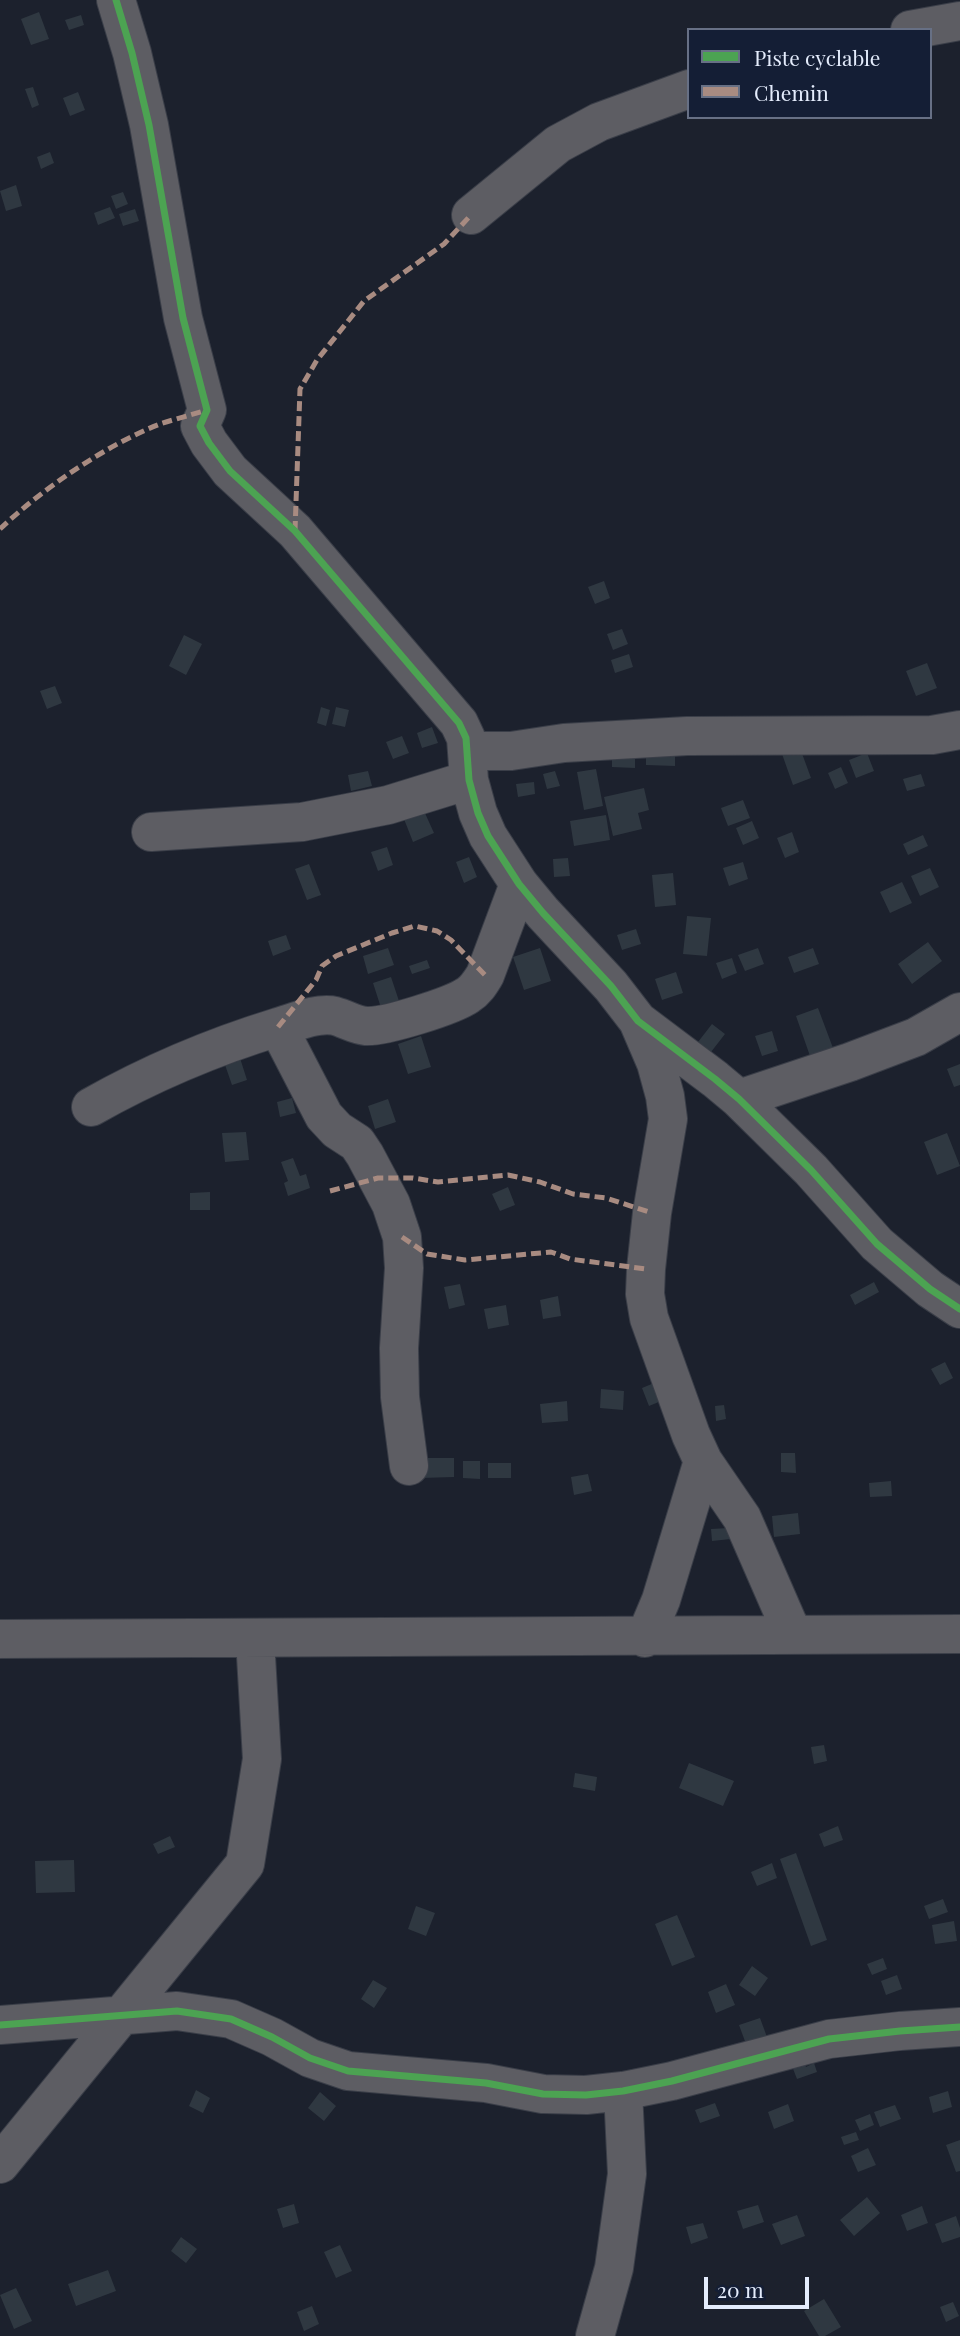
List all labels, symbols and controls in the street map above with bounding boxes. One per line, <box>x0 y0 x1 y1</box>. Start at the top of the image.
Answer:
legend <box>687 28 932 119</box>
text: Piste cyclable <box>754 43 880 71</box>
text: Chemin <box>754 78 829 106</box>
scale bar <box>708 2262 813 2306</box>
text: 20 m <box>717 2275 764 2303</box>

